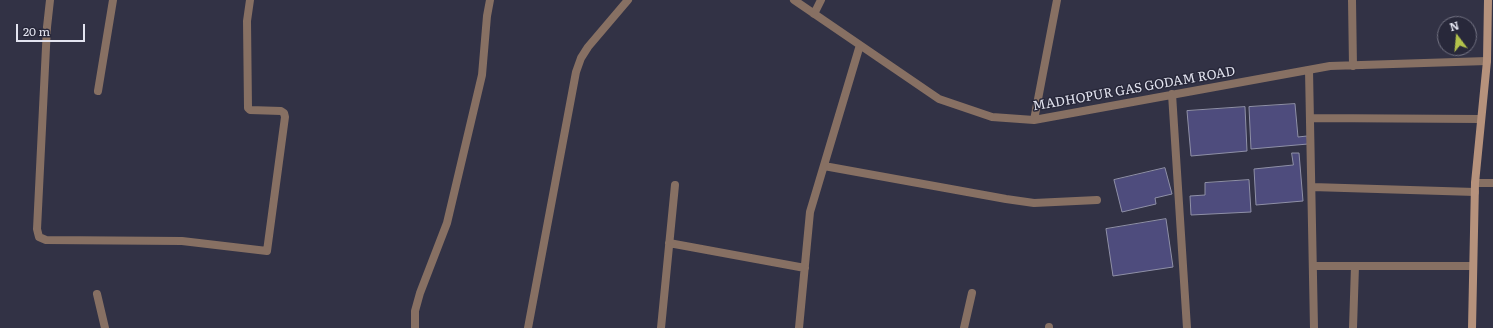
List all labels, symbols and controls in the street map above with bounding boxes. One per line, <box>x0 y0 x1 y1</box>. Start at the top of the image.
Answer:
scale bar <box>18 16 87 42</box>
north arrow <box>1437 16 1477 56</box>
text: N <box>1447 16 1461 34</box>
text: 20 m <box>23 22 50 40</box>
street label: MADHOPUR GAS GODAM ROAD <box>1032 63 1236 115</box>

